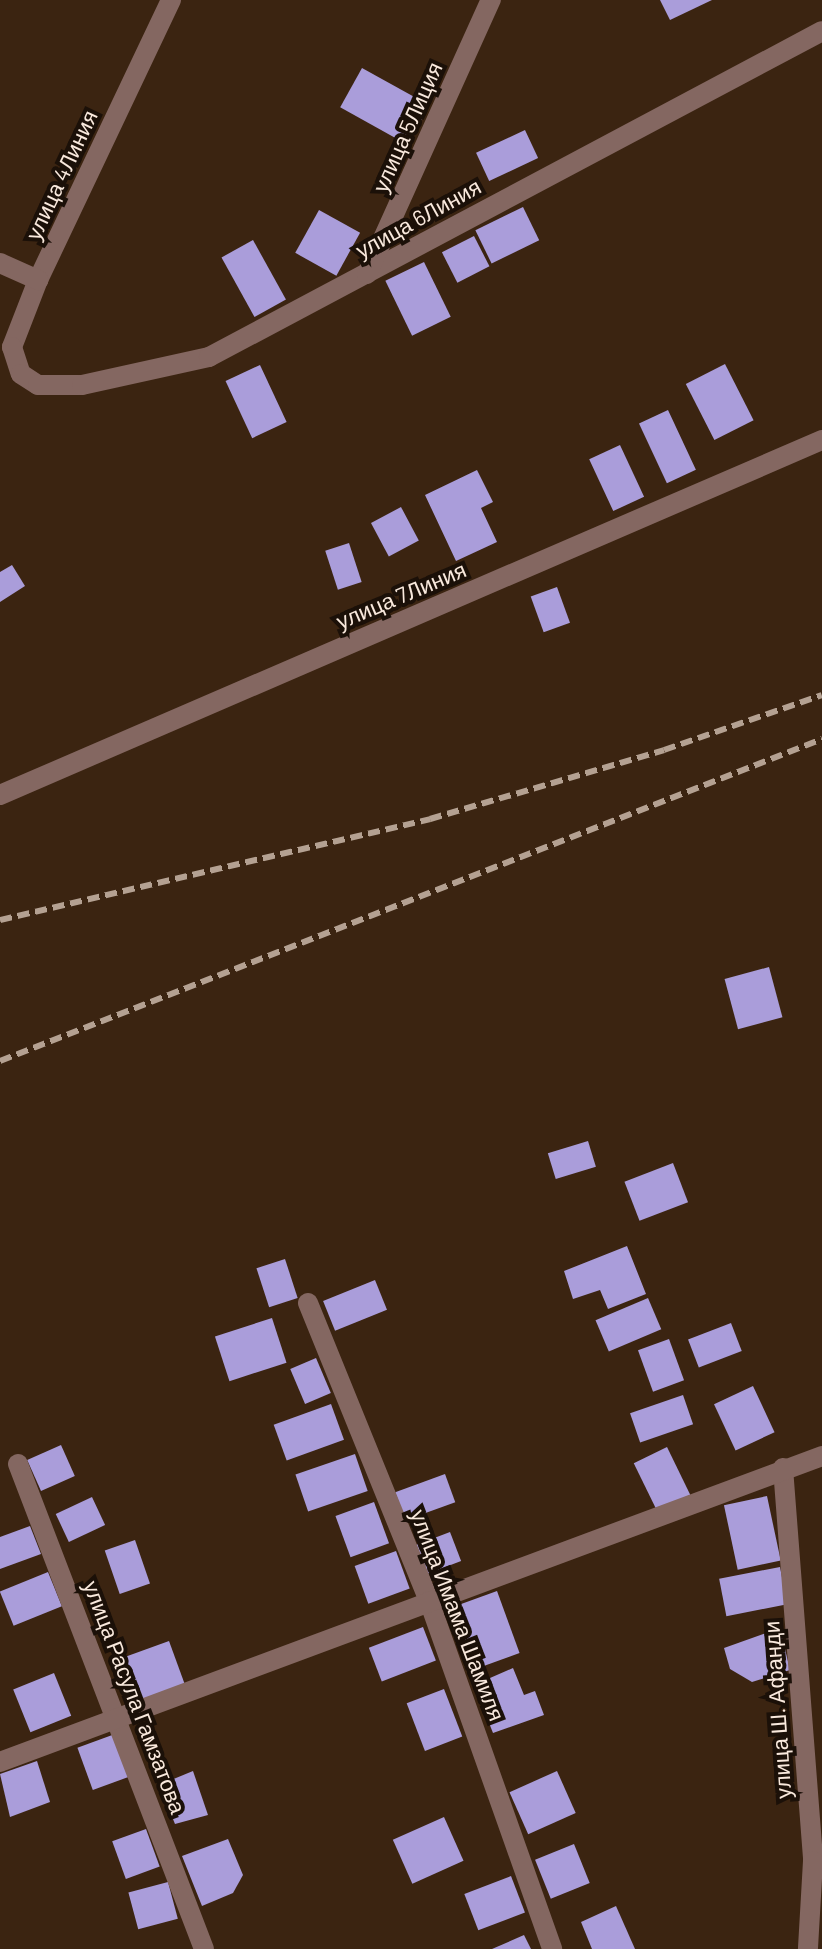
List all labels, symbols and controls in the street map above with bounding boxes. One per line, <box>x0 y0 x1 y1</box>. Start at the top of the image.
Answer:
street label: улица 5Лиция <box>367 58 447 196</box>
street label: улица 4Линия <box>19 106 103 244</box>
street label: улица 6Линия <box>351 173 485 263</box>
street label: улица 7Линия <box>332 556 470 634</box>
street label: улица Имама Шамиля <box>405 1506 511 1724</box>
street label: улица Расула Гамзатова <box>78 1577 192 1817</box>
street label: улица Ш. Афанди <box>758 1620 796 1800</box>

